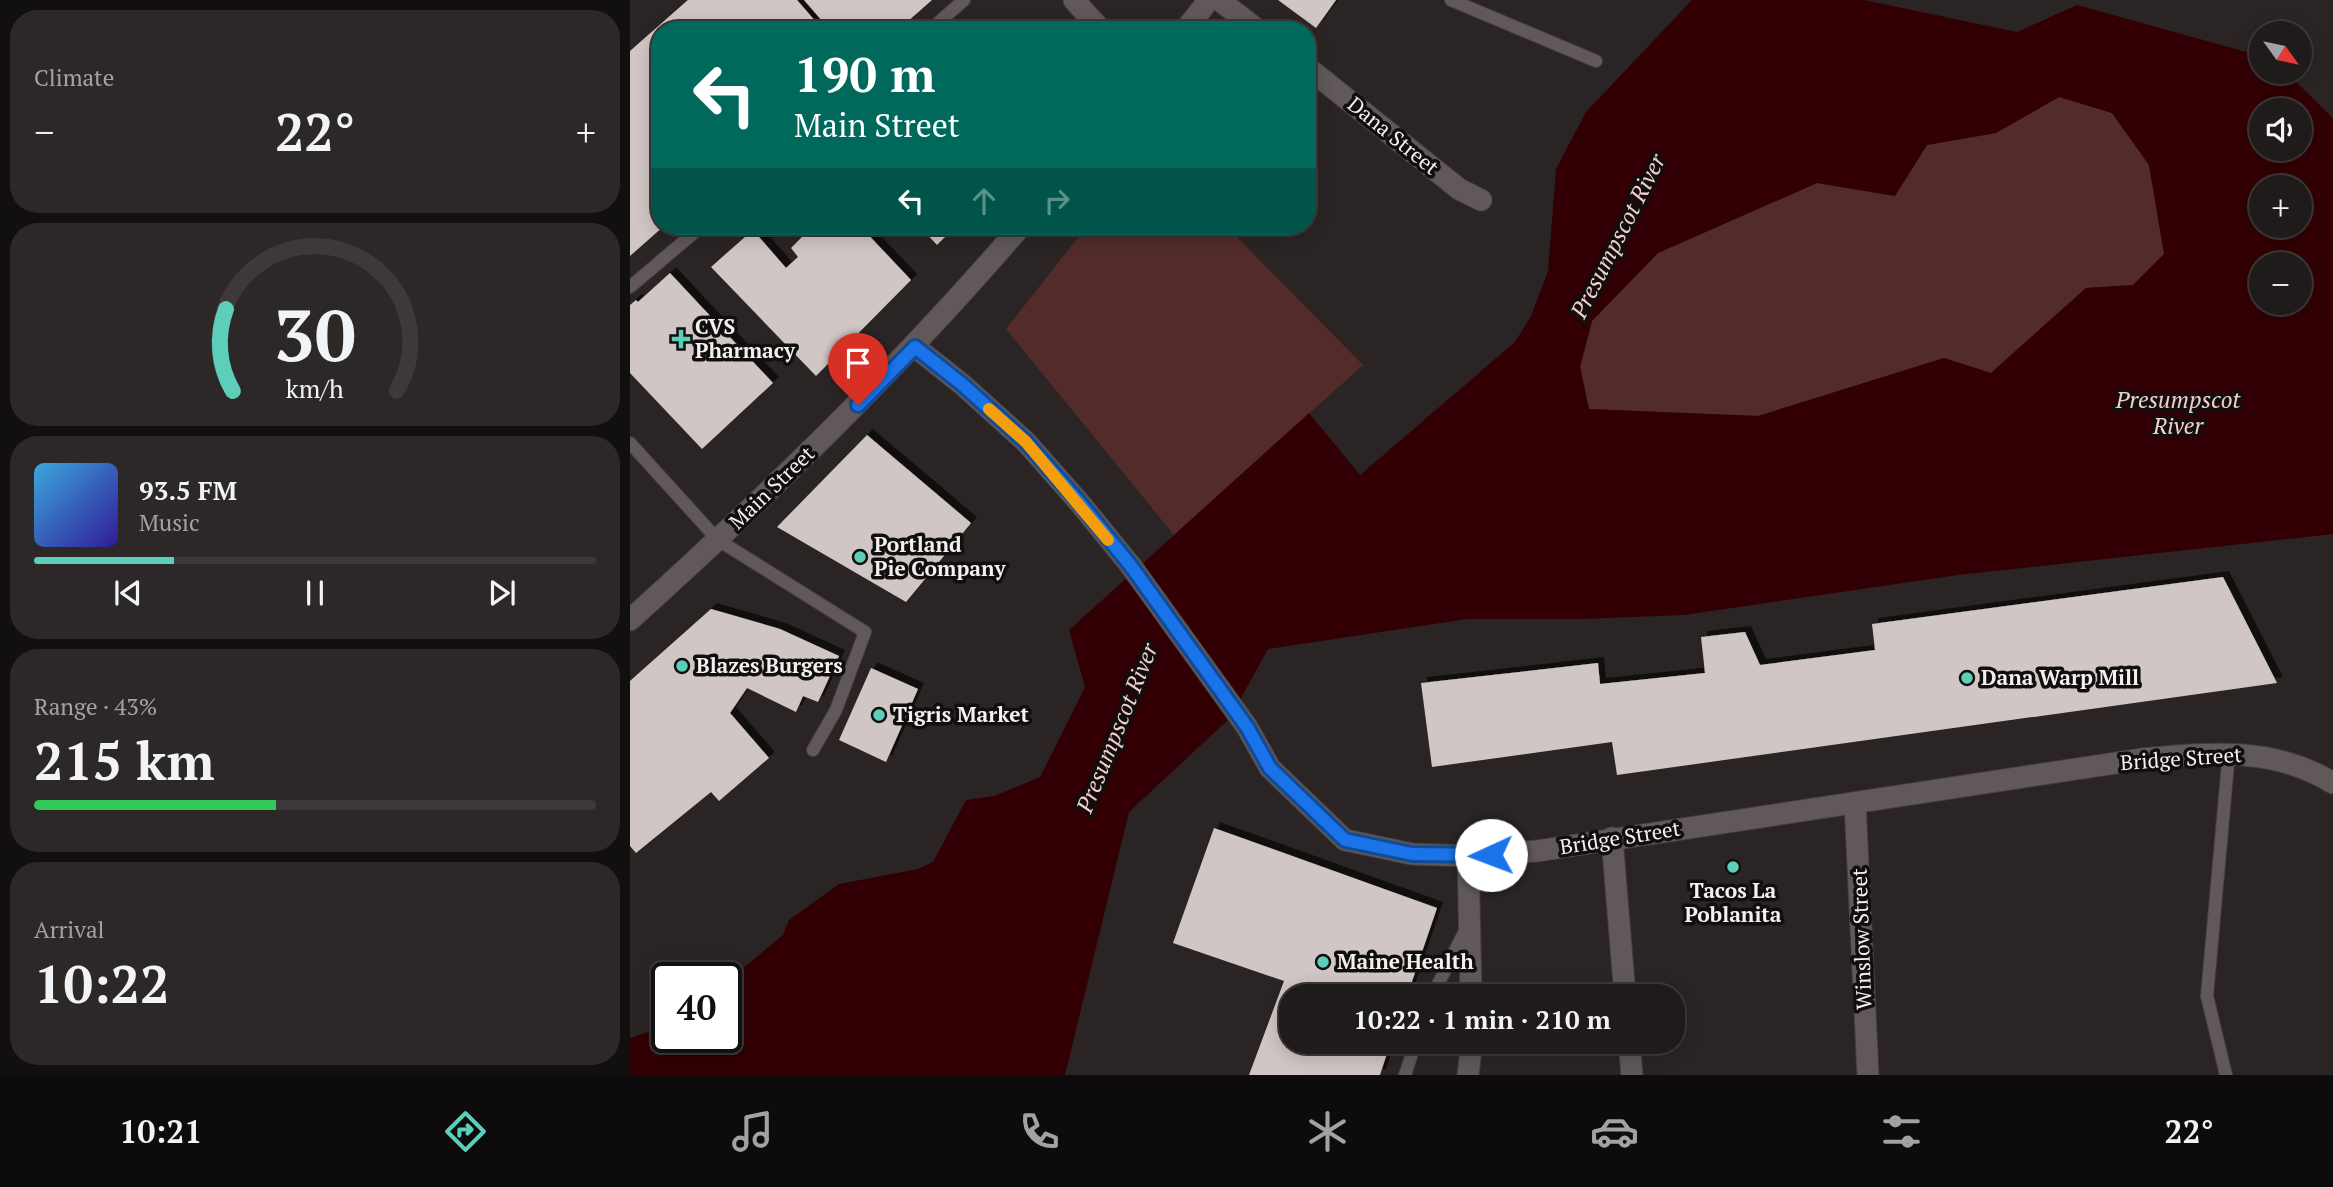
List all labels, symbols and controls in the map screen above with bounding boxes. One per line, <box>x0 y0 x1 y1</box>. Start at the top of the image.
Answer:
north arrow <box>2249 21 2312 84</box>
map controls <box>2249 21 2312 315</box>
text: 190 m <box>794 41 936 106</box>
icon: left <box>679 49 770 140</box>
text: Climate <box>34 62 114 93</box>
street label: Dana Street <box>1342 90 1445 181</box>
text: 22° <box>275 97 355 166</box>
button: sound <box>2249 98 2312 161</box>
text: Main Street <box>794 104 960 146</box>
text: − <box>34 107 54 157</box>
text: + <box>576 107 596 157</box>
water label: Presumpscot River <box>1562 147 1673 324</box>
button: + <box>2249 175 2312 238</box>
icon: left <box>892 182 930 220</box>
icon: ahead <box>965 182 1003 220</box>
icon: right <box>1038 182 1076 220</box>
button: − <box>2249 252 2312 315</box>
text: 30 <box>274 285 356 382</box>
place label: CVS Pharmacy <box>695 312 796 364</box>
marker: CVS Pharmacy <box>673 331 689 347</box>
pin <box>828 333 888 405</box>
icon: arrive <box>839 344 877 382</box>
text: km/h <box>286 371 344 404</box>
water label: Presumpscot River <box>2115 384 2242 441</box>
street label: Main Street <box>722 439 820 535</box>
text: 93.5 FM <box>139 473 237 507</box>
text: Music <box>139 507 200 538</box>
place label: Portland Pie Company <box>874 530 1006 582</box>
marker: Portland Pie Company <box>852 549 868 565</box>
icon: previous <box>109 574 147 612</box>
icon: pause <box>296 574 334 612</box>
icon: next <box>483 574 521 612</box>
water label: Presumpscot River <box>1068 637 1165 818</box>
place label: Blazes Burgers <box>696 651 843 679</box>
marker: Blazes Burgers <box>674 658 690 674</box>
place label: Dana Warp Mill <box>1981 663 2139 691</box>
marker: Dana Warp Mill <box>1959 670 1975 686</box>
text: Range · 43% <box>34 691 157 722</box>
place label: Tigris Market <box>893 700 1029 728</box>
marker: Tigris Market <box>871 707 887 723</box>
text: 215 km <box>34 726 215 795</box>
street label: Bridge Street <box>2119 740 2243 776</box>
street label: Bridge Street <box>1558 814 1682 860</box>
position arrow <box>1454 818 1528 892</box>
marker: Tacos La Poblanita <box>1725 859 1741 875</box>
street label: Winslow Street <box>1845 868 1877 1010</box>
place label: Tacos La Poblanita <box>1685 876 1782 928</box>
text: Arrival <box>34 914 105 945</box>
place label: Maine Health <box>1337 947 1474 975</box>
text: 10:22 <box>34 949 169 1018</box>
marker: Maine Health <box>1315 954 1331 970</box>
speed limit sign: 40 <box>651 962 742 1053</box>
text: 10:22 · 1 min · 210 m <box>1353 1002 1611 1036</box>
icon: directions <box>441 1107 490 1156</box>
icon: music <box>728 1107 777 1156</box>
icon: phone <box>1015 1107 1064 1156</box>
icon: climate <box>1303 1107 1352 1156</box>
icon: car <box>1590 1107 1639 1156</box>
icon: filters <box>1877 1107 1926 1156</box>
text: 10:21 <box>119 1110 202 1152</box>
text: 22° <box>2164 1110 2214 1152</box>

